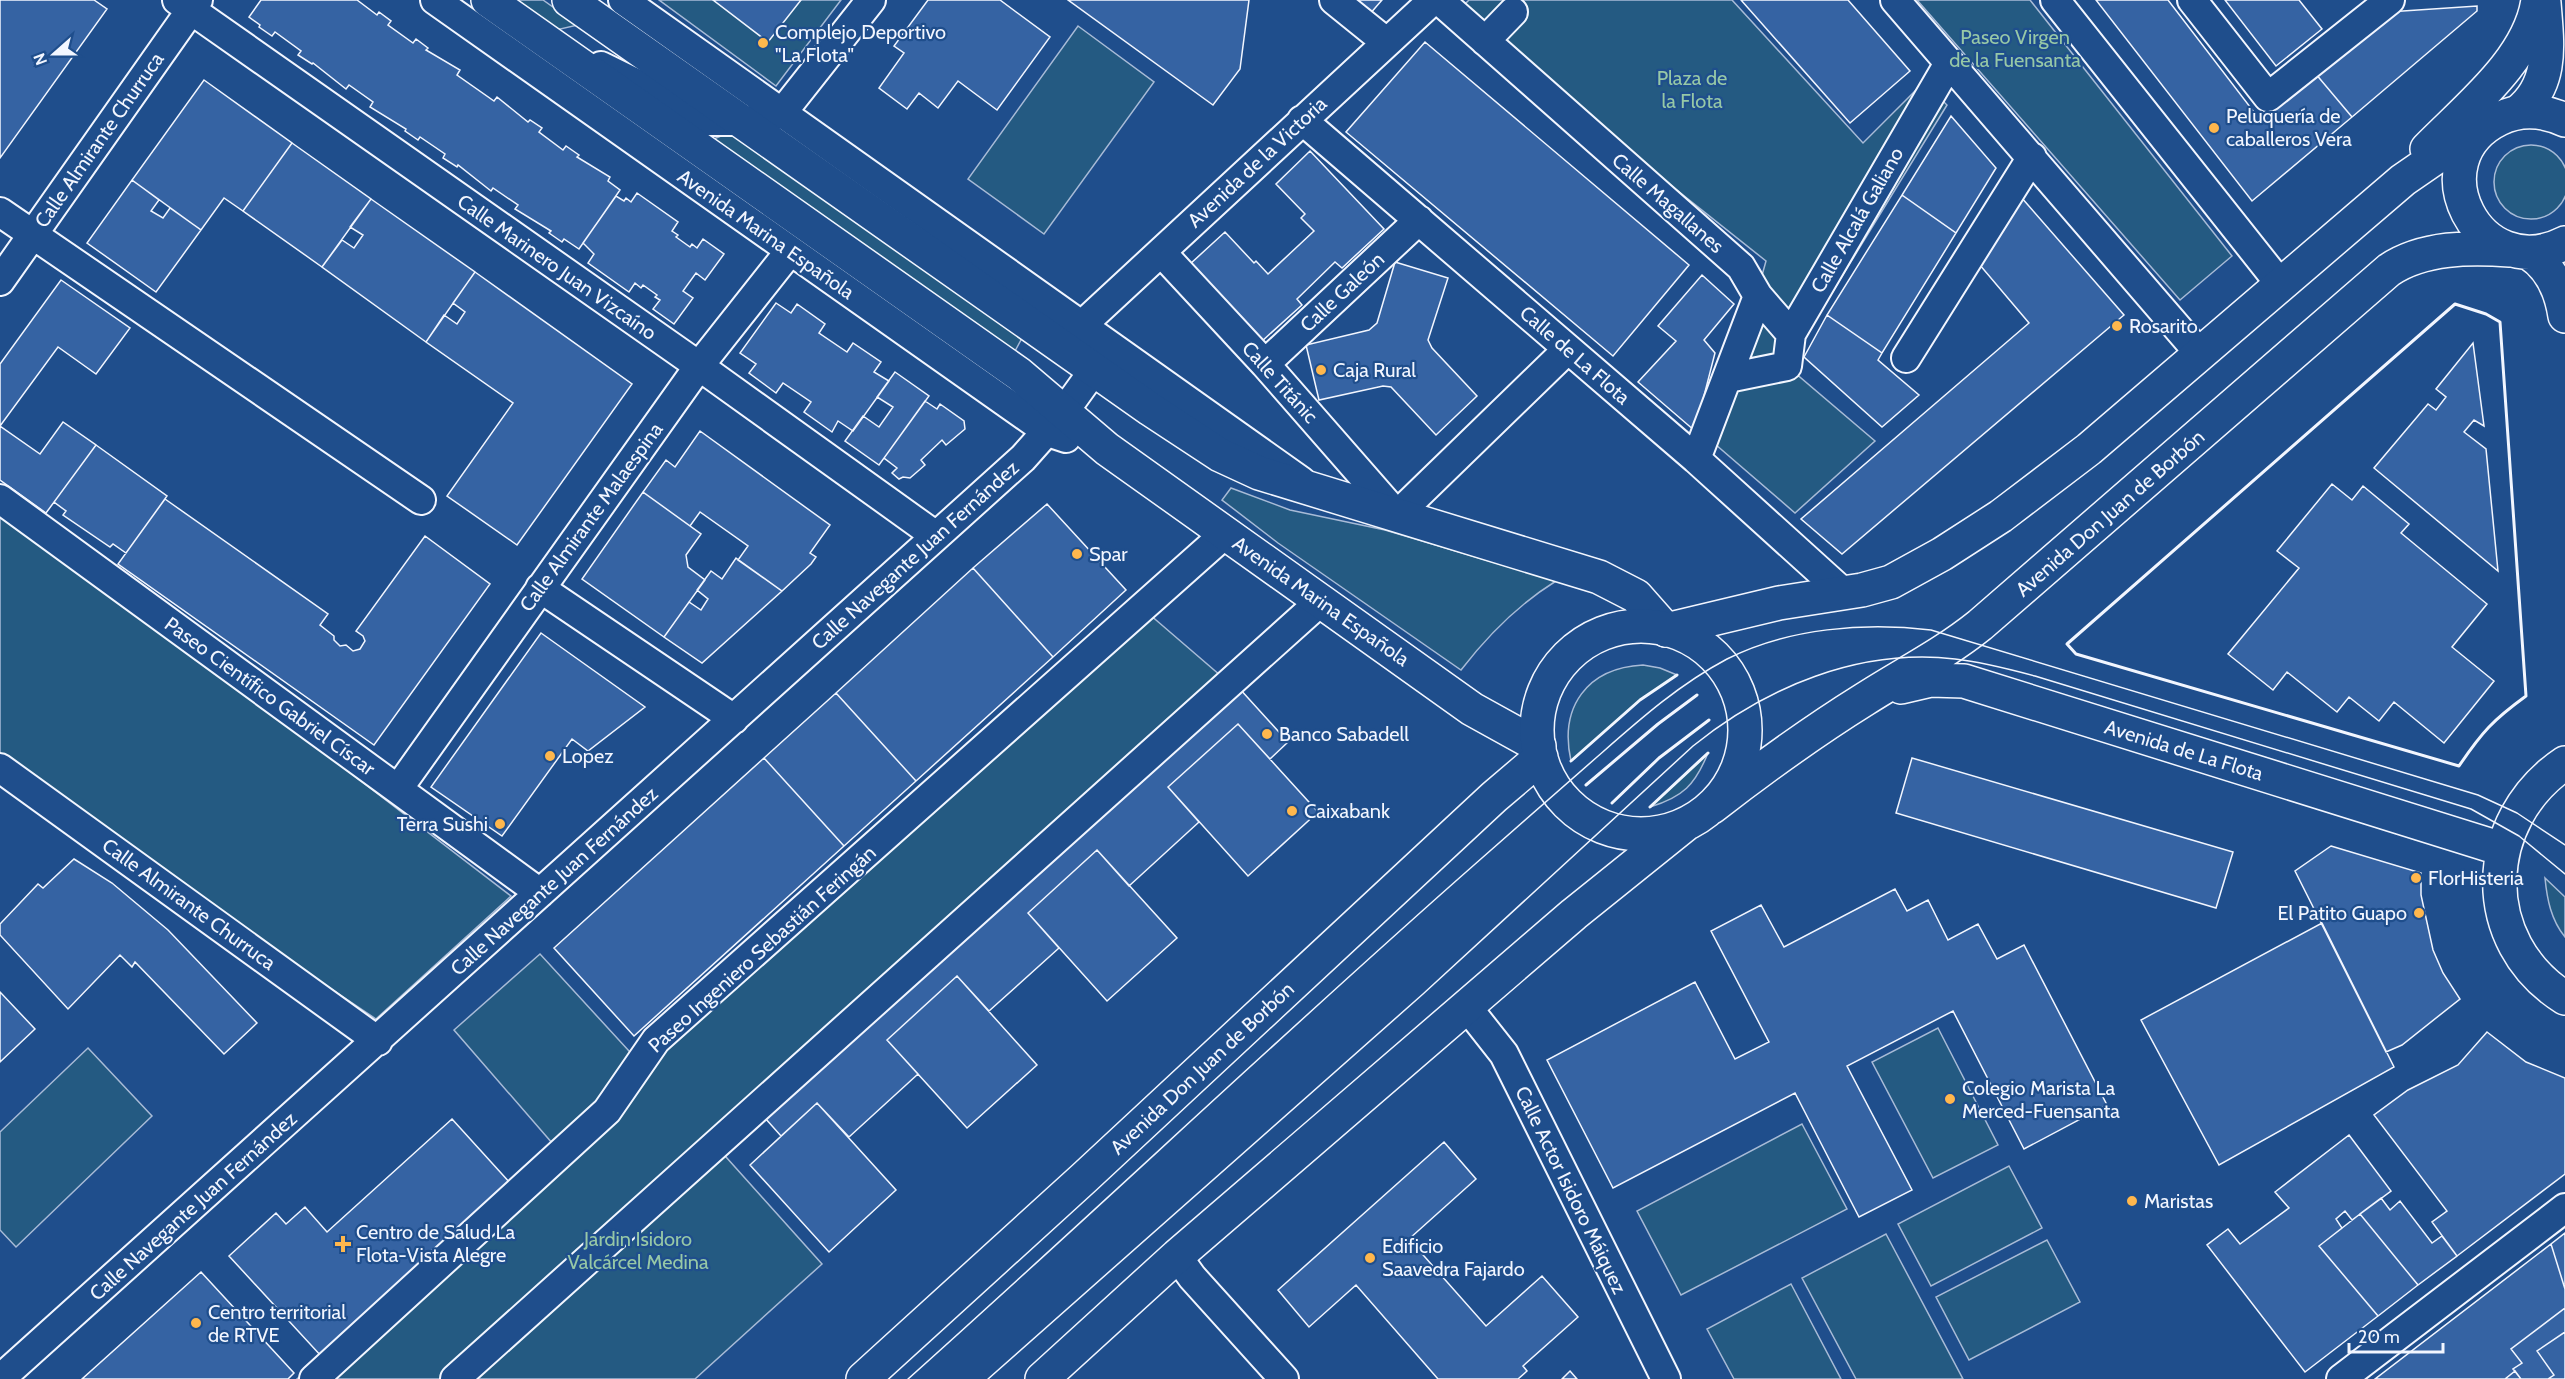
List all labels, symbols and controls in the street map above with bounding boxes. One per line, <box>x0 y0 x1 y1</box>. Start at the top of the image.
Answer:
place label: Complejo Deportivo "La Flota" <box>775 20 946 67</box>
north arrow <box>24 24 84 84</box>
park label: Paseo Virgen de la Fuensanta <box>1949 25 2081 72</box>
marker: Complejo Deportivo "La Flota" <box>756 36 770 50</box>
street label: Calle Almirante Churruca <box>29 47 169 232</box>
text: N <box>30 51 51 68</box>
park label: Plaza de la Flota <box>1657 66 1727 113</box>
street label: Avenida de la Victoria <box>1183 91 1332 233</box>
place label: Peluquería de caballeros Vera <box>2226 104 2352 151</box>
marker: Peluquería de caballeros Vera <box>2207 121 2221 135</box>
street label: Calle Alcalá Galiano <box>1806 143 1908 297</box>
street label: Calle Magallanes <box>1607 148 1729 258</box>
street label: Avenida Marina Española <box>673 164 859 304</box>
street label: Calle Marinero Juan Vizcaíno <box>453 189 661 345</box>
street label: Calle Galeón <box>1295 247 1389 337</box>
street label: Calle de La Flota <box>1515 301 1635 410</box>
place label: Rosarito <box>2129 314 2198 338</box>
marker: Rosarito <box>2110 319 2124 333</box>
street label: Calle Titánic <box>1237 336 1323 428</box>
place label: Caja Rural <box>1333 358 1416 382</box>
marker: Caja Rural <box>1314 363 1328 377</box>
street label: Calle Almirante Malaespina <box>514 418 668 616</box>
street label: Avenida Don Juan de Borbón <box>2011 424 2209 602</box>
street label: Calle Navegante Juan Fernández <box>806 456 1024 654</box>
street label: Avenida Marina Española <box>1228 531 1414 671</box>
place label: Spar <box>1089 542 1128 566</box>
marker: Spar <box>1070 547 1084 561</box>
street label: Paseo Científico Gabriel Císcar <box>160 612 380 781</box>
street label: Avenida de La Flota <box>2102 714 2266 786</box>
place label: Banco Sabadell <box>1279 722 1409 746</box>
marker: Banco Sabadell <box>1260 727 1274 741</box>
place label: Lopez <box>562 744 614 768</box>
marker: Lopez <box>543 749 557 763</box>
street label: Calle Navegante Juan Fernández <box>445 782 663 980</box>
place label: Caixabank <box>1304 799 1390 823</box>
marker: Caixabank <box>1285 804 1299 818</box>
place label: Terra Sushi <box>397 812 488 836</box>
marker: Terra Sushi <box>493 817 507 831</box>
street label: Calle Almirante Churruca <box>98 833 281 975</box>
street label: Paseo Ingeniero Sebastián Feringán <box>643 840 881 1058</box>
place label: FlorHisteria <box>2428 866 2524 890</box>
marker: FlorHisteria <box>2409 871 2423 885</box>
place label: El Patito Guapo <box>2277 901 2407 925</box>
marker: El Patito Guapo <box>2412 906 2426 920</box>
street label: Avenida Don Juan de Borbón <box>1105 977 1299 1159</box>
place label: Colegio Marista La Merced-Fuensanta <box>1962 1076 2120 1123</box>
street label: Calle Actor Isidoro Máiquez <box>1510 1082 1632 1298</box>
marker: Colegio Marista La Merced-Fuensanta <box>1943 1092 1957 1106</box>
street label: Calle Navegante Juan Fernández <box>84 1107 302 1305</box>
place label: Maristas <box>2144 1189 2213 1213</box>
marker: Maristas <box>2125 1194 2139 1208</box>
place label: Centro de Salud La Flota-Vista Alegre <box>356 1220 516 1267</box>
park label: Jardin Isidoro Valcárcel Medina <box>567 1227 709 1274</box>
place label: Edificio Saavedra Fajardo <box>1382 1234 1525 1281</box>
marker: Centro de Salud La Flota-Vista Alegre <box>334 1235 352 1253</box>
marker: Edificio Saavedra Fajardo <box>1363 1251 1377 1265</box>
place label: Centro territorial de RTVE <box>208 1300 346 1347</box>
marker: Centro territorial de RTVE <box>189 1316 203 1330</box>
scale bar <box>2349 1316 2444 1354</box>
text: 20 m <box>2358 1326 2400 1348</box>

